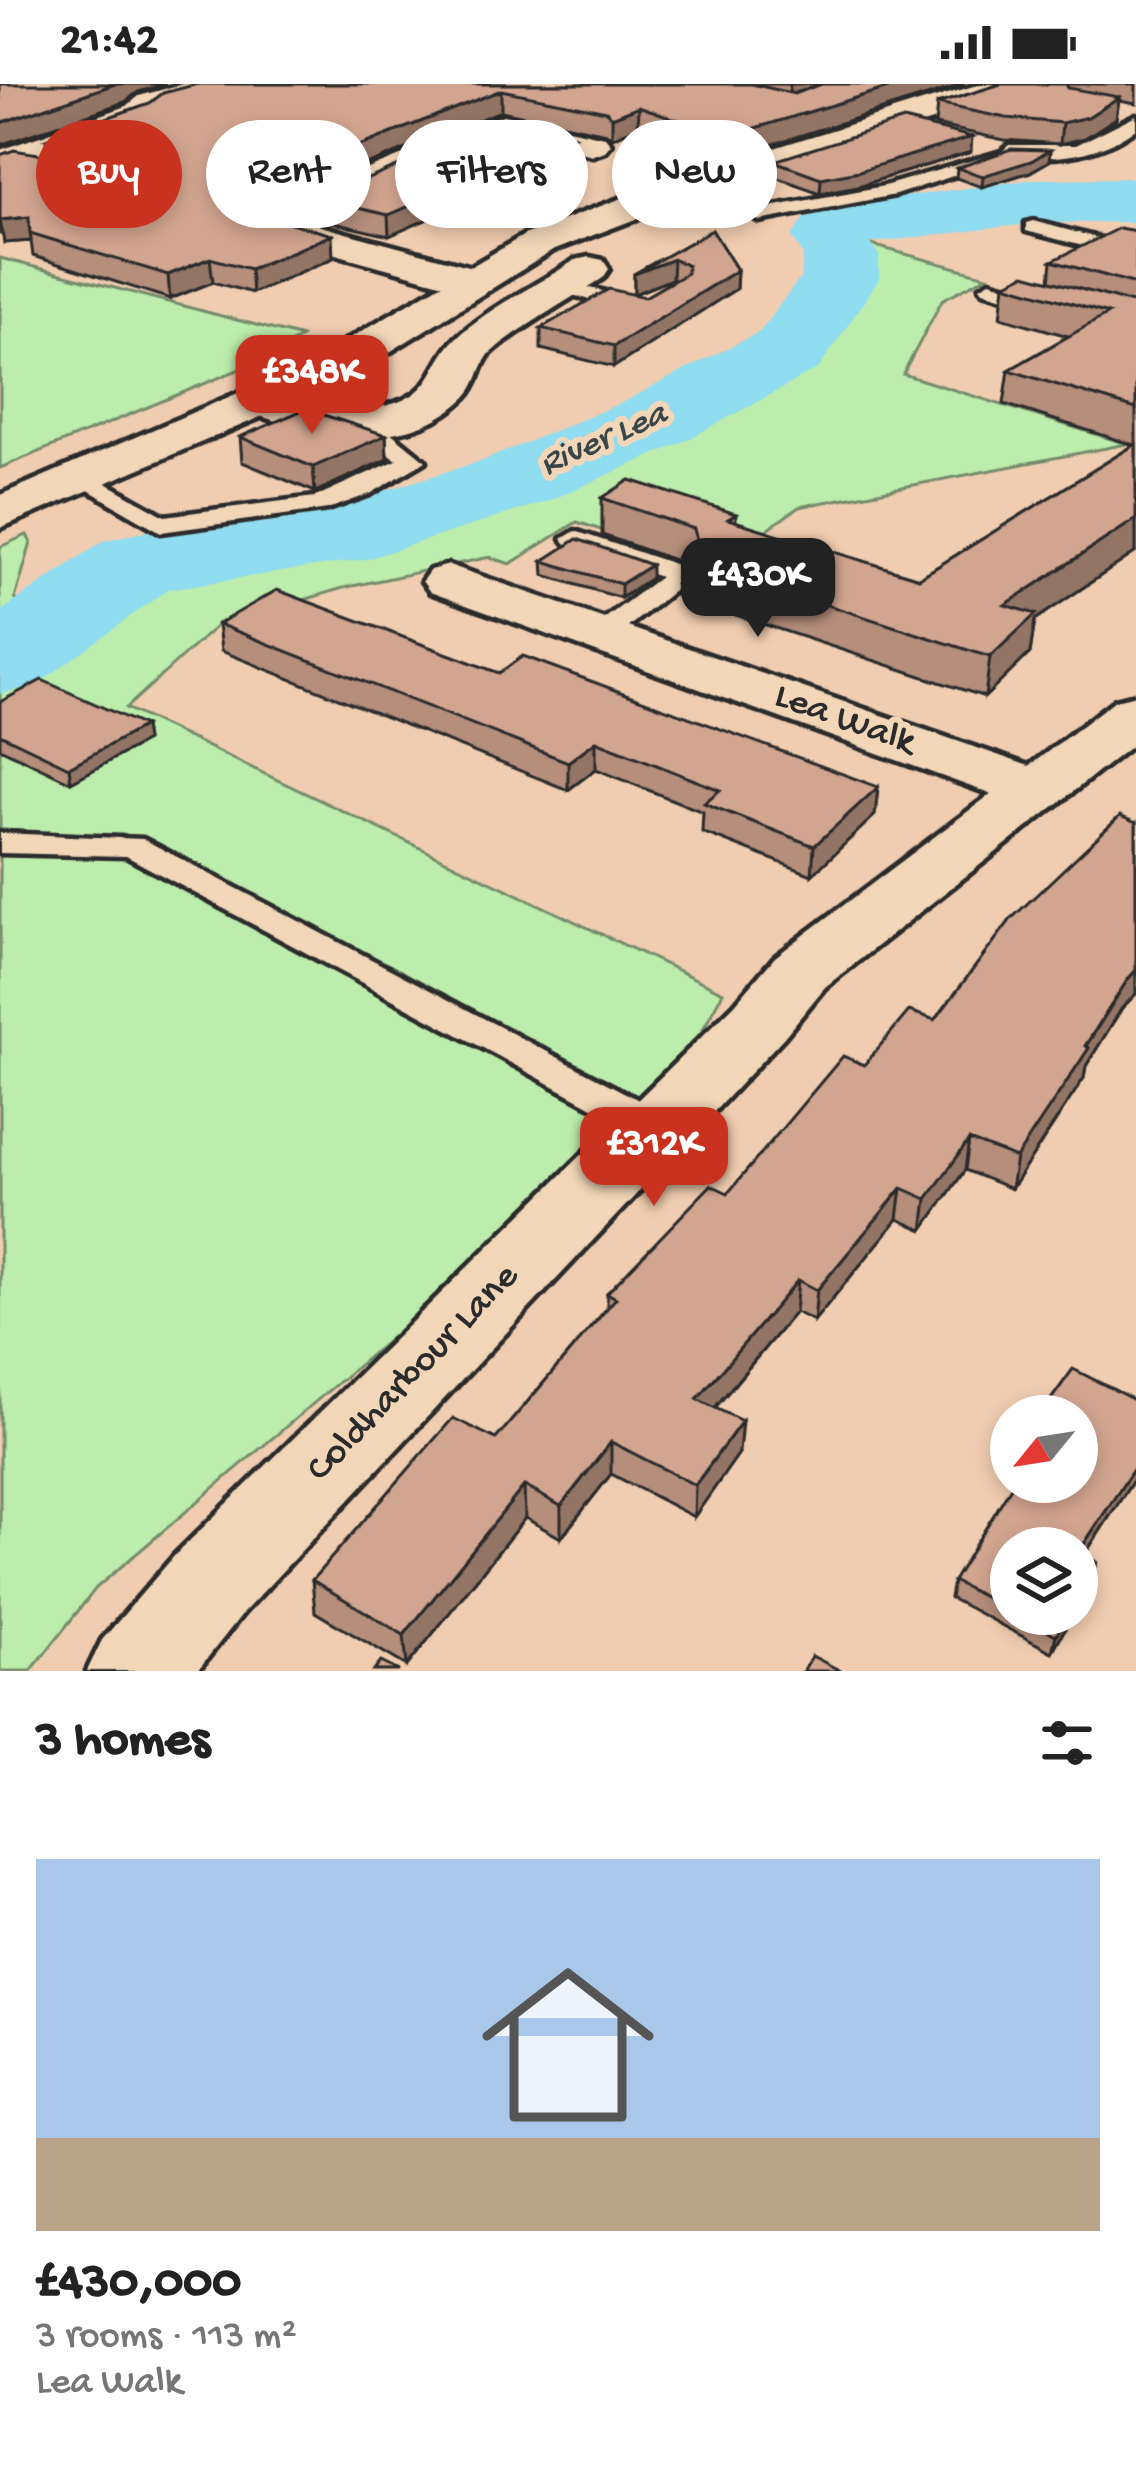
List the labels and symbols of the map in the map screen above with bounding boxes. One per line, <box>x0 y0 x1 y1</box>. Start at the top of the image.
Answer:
pin: £348K <box>228 335 396 437</box>
water label: River Lea <box>534 393 676 488</box>
pin: £430K <box>674 538 842 640</box>
street label: Lea Walk <box>767 674 924 769</box>
pin: £312K <box>570 1107 738 1209</box>
street label: Coldharbour Lane <box>298 1255 530 1493</box>
north arrow <box>990 1395 1098 1503</box>

